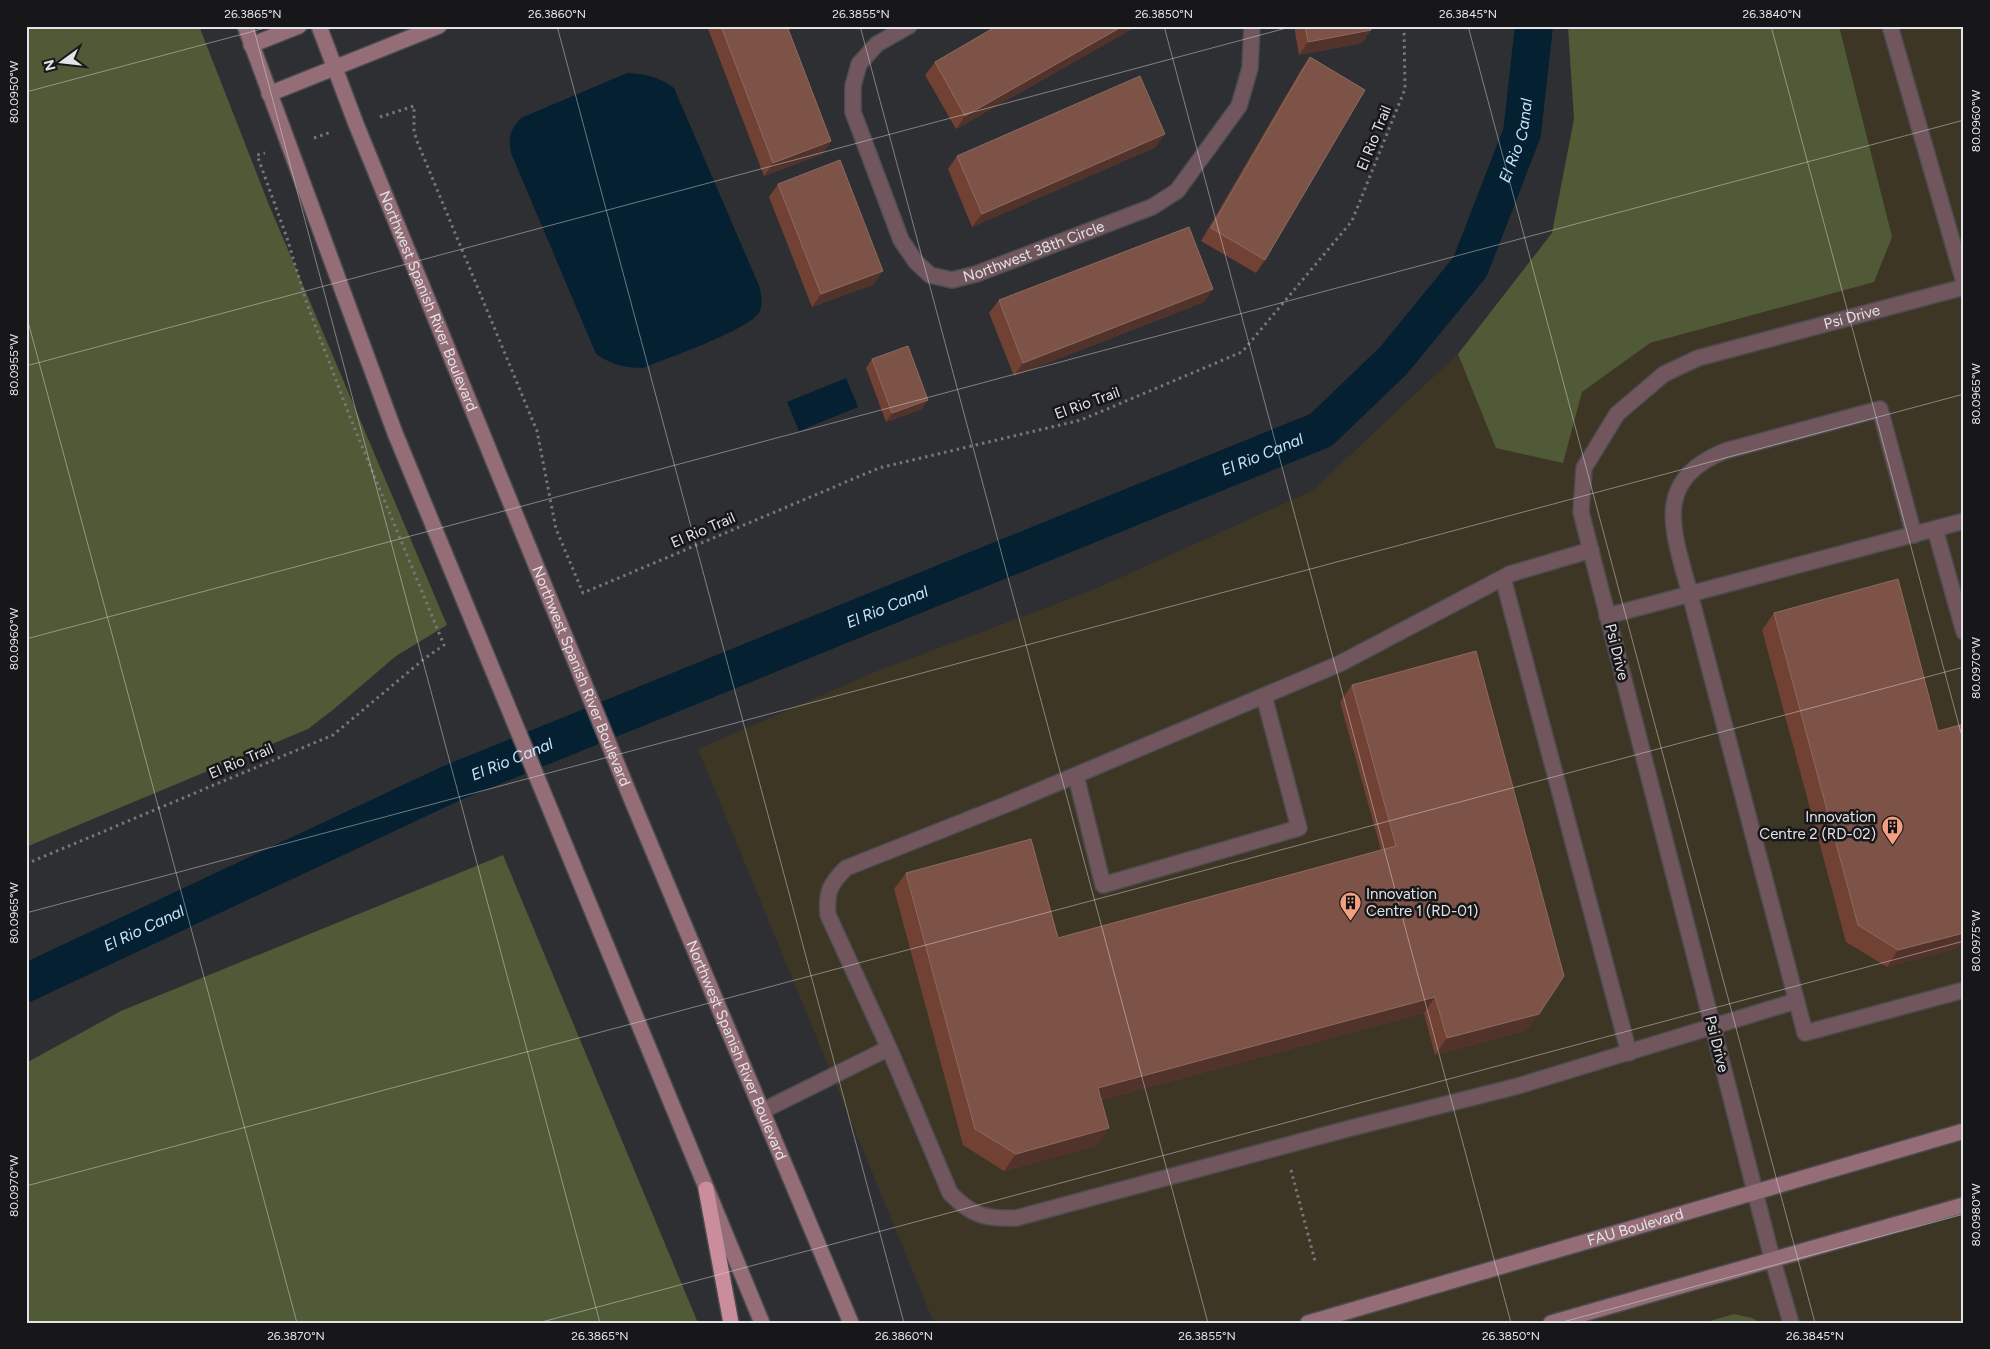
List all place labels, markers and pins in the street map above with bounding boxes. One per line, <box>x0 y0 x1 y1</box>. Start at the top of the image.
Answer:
place label: Innovation Centre 2 (RD-02) <box>1759 808 1876 843</box>
building icon: Innovation Centre 2 (RD-02) <box>1880 814 1904 845</box>
place label: Innovation Centre 1 (RD-01) <box>1366 885 1478 920</box>
building icon: Innovation Centre 1 (RD-01) <box>1338 891 1362 922</box>

